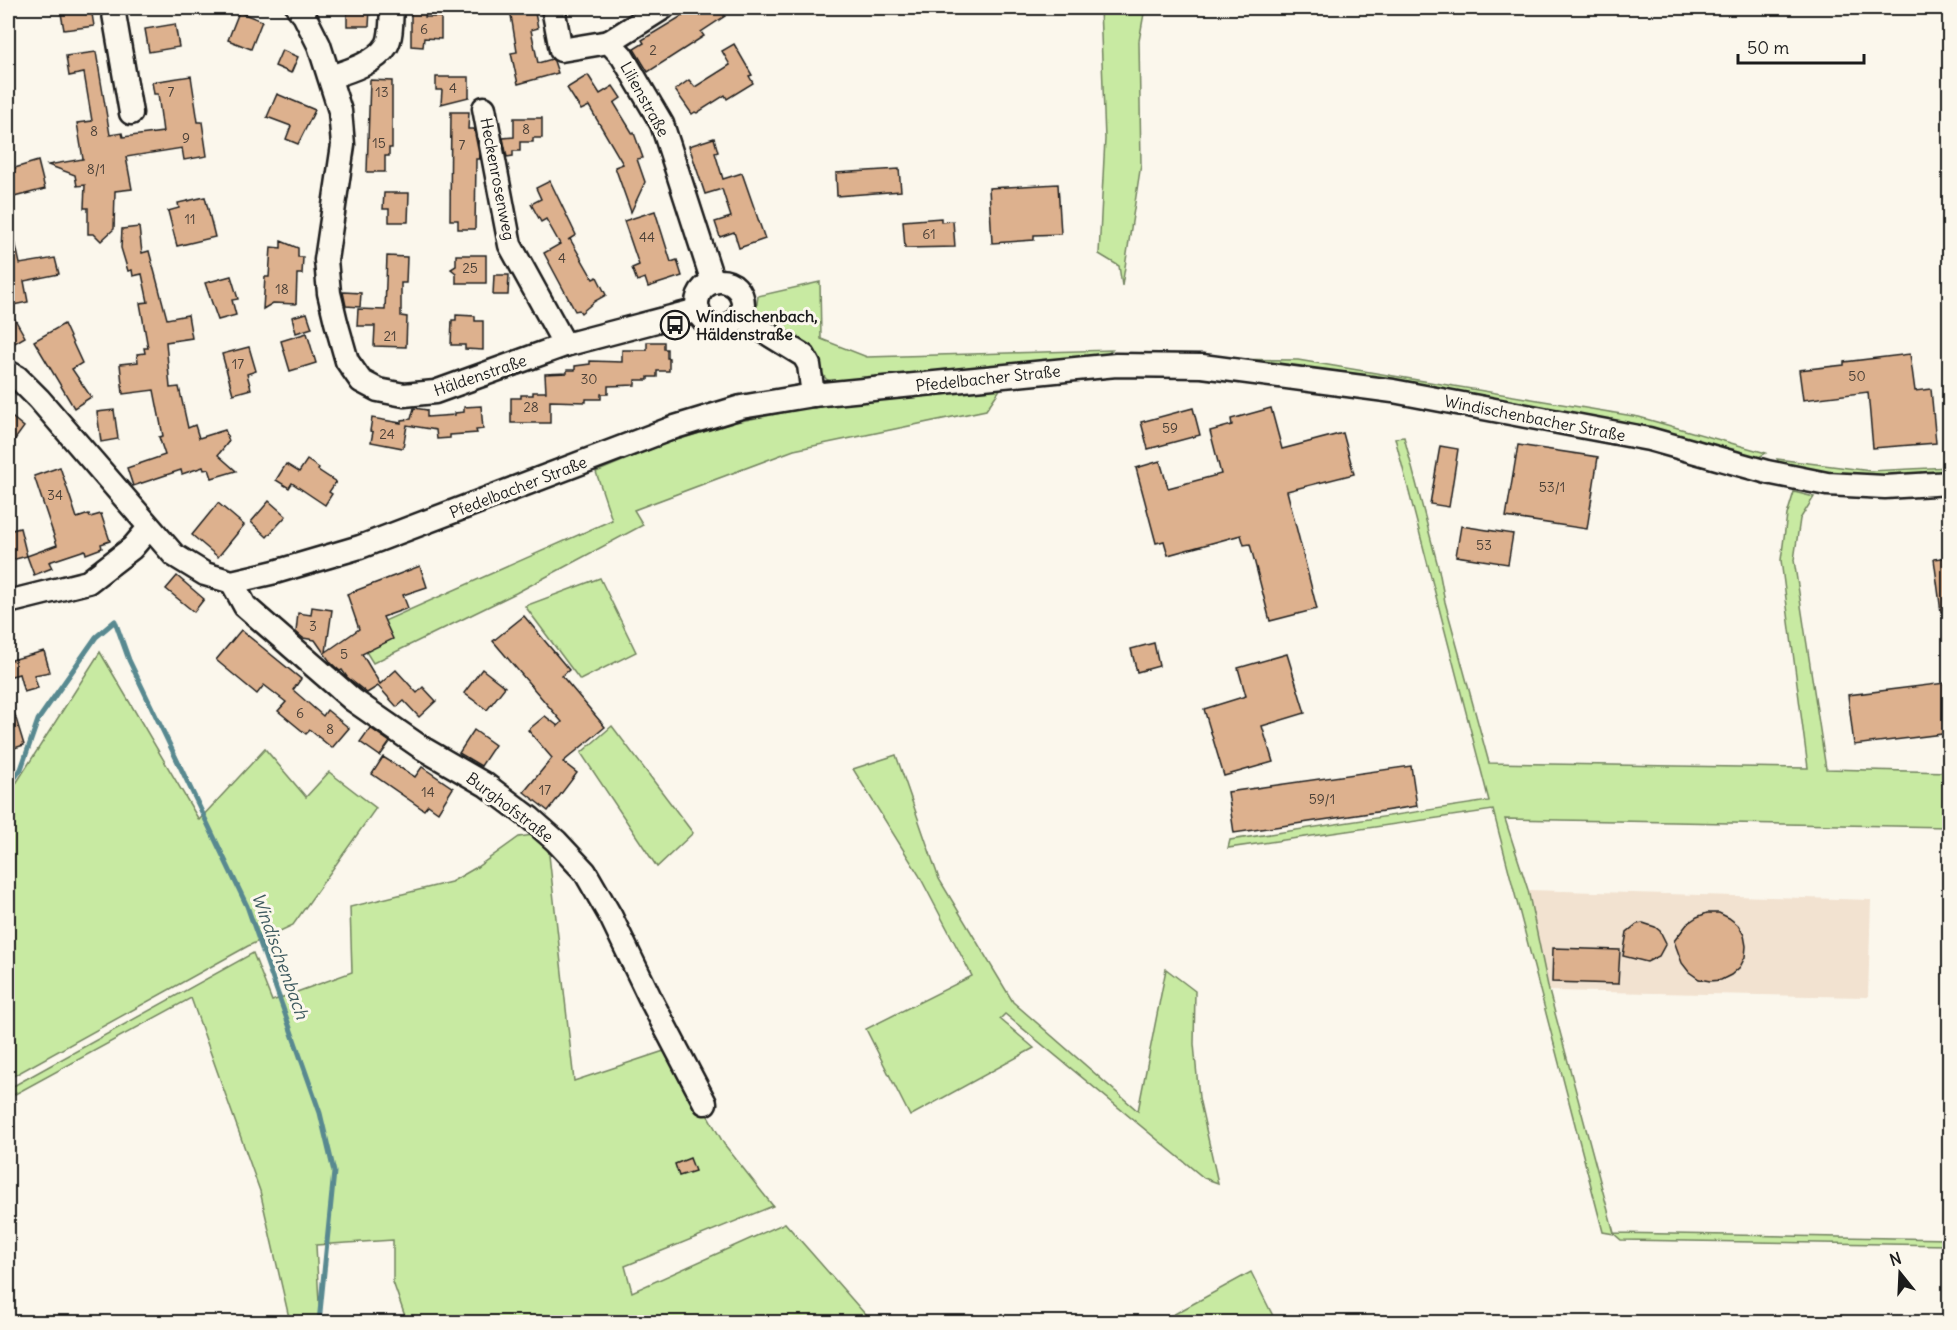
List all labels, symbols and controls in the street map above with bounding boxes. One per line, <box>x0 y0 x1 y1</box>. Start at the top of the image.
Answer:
house number: 6 <box>420 20 428 38</box>
scale bar <box>1738 27 1864 65</box>
text: 50 m <box>1747 36 1789 59</box>
house number: 2 <box>649 41 657 59</box>
street label: Lilienstraße <box>616 58 674 140</box>
house number: 4 <box>449 79 457 97</box>
house number: 7 <box>168 83 175 101</box>
house number: 13 <box>375 83 389 101</box>
street label: Heckenrosenweg <box>476 116 520 242</box>
house number: 8 <box>522 120 530 138</box>
house number: 8 <box>90 122 98 140</box>
house number: 9 <box>182 129 190 147</box>
house number: 15 <box>372 134 386 152</box>
house number: 7 <box>459 136 466 154</box>
house number: 8/1 <box>87 160 105 178</box>
house number: 11 <box>184 210 196 228</box>
house number: 61 <box>922 225 936 243</box>
house number: 44 <box>639 228 655 246</box>
house number: 4 <box>558 249 566 267</box>
house number: 25 <box>462 259 478 277</box>
house number: 18 <box>275 280 289 298</box>
place label: Windischenbach, Häldenstraße <box>696 306 818 344</box>
bus stop icon: Windischenbach, Häldenstraße <box>659 309 691 341</box>
house number: 21 <box>383 327 397 345</box>
street label: Häldenstraße <box>431 350 529 400</box>
house number: 17 <box>232 355 244 373</box>
street label: Pfedelbacher Straße <box>915 360 1061 396</box>
house number: 50 <box>1848 367 1866 385</box>
house number: 30 <box>580 370 598 388</box>
street label: Windischenbacher Straße <box>1443 391 1627 445</box>
house number: 28 <box>523 398 539 416</box>
house number: 59 <box>1162 419 1178 437</box>
house number: 24 <box>379 425 395 443</box>
street label: Pfedelbacher Straße <box>446 452 590 522</box>
house number: 53/1 <box>1539 478 1565 496</box>
house number: 34 <box>47 486 63 504</box>
house number: 53 <box>1476 536 1492 554</box>
house number: 3 <box>309 617 317 635</box>
house number: 5 <box>340 645 348 663</box>
house number: 6 <box>296 704 304 722</box>
house number: 8 <box>326 720 334 738</box>
street label: Burghofstraße <box>462 768 558 846</box>
house number: 17 <box>539 781 551 799</box>
house number: 14 <box>421 783 435 801</box>
house number: 59/1 <box>1309 790 1335 808</box>
water label: Windischenbach <box>247 889 314 1023</box>
north arrow <box>1870 1243 1930 1303</box>
text: N <box>1887 1248 1904 1270</box>

